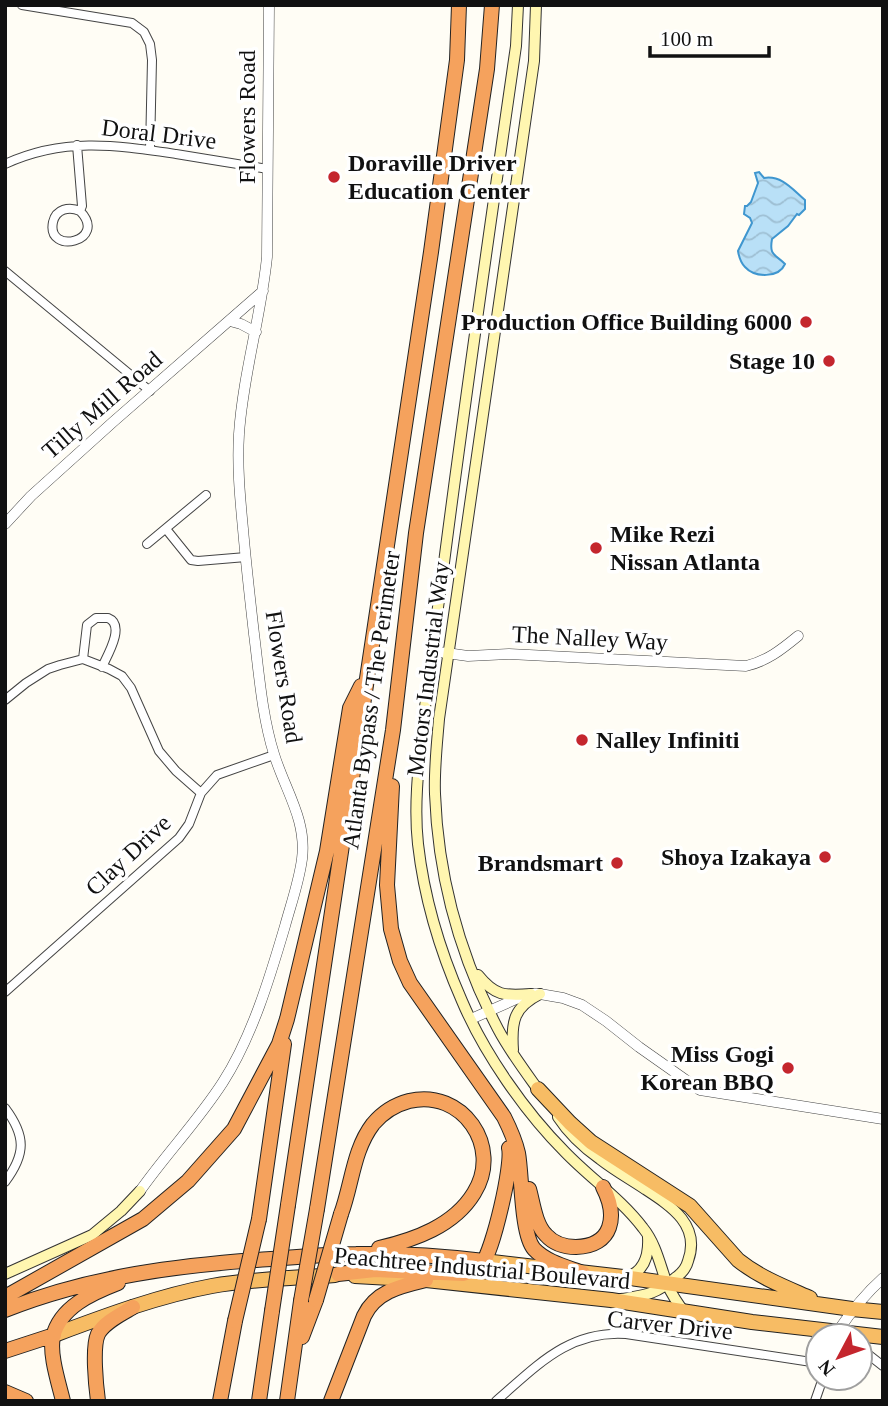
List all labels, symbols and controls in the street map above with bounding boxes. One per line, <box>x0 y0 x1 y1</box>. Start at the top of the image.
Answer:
scale bar <box>650 14 769 58</box>
text: 100 m <box>660 27 713 51</box>
street label: Flowers Road <box>234 50 260 184</box>
street label: Doral Drive <box>100 114 218 154</box>
place label: Doraville Driver Education Center <box>348 150 530 204</box>
marker: Doraville Driver Education Center <box>326 169 342 185</box>
place label: Production Office Building 6000 <box>461 309 792 335</box>
marker: Production Office Building 6000 <box>798 314 814 330</box>
street label: Tilly Mill Road <box>37 346 167 464</box>
place label: Stage 10 <box>729 348 815 374</box>
marker: Stage 10 <box>821 353 837 369</box>
place label: Mike Rezi Nissan Atlanta <box>610 521 760 575</box>
marker: Mike Rezi Nissan Atlanta <box>588 540 604 556</box>
street label: Atlanta Bypass / The Perimeter <box>337 549 405 851</box>
street label: Motors Industrial Way <box>402 560 454 778</box>
street label: Flowers Road <box>261 609 307 745</box>
street label: The Nalley Way <box>511 621 669 655</box>
place label: Nalley Infiniti <box>596 727 740 753</box>
marker: Nalley Infiniti <box>574 732 590 748</box>
street label: Clay Drive <box>80 809 176 901</box>
place label: Shoya Izakaya <box>661 844 811 870</box>
marker: Shoya Izakaya <box>817 849 833 865</box>
place label: Brandsmart <box>478 850 603 876</box>
marker: Brandsmart <box>609 855 625 871</box>
place label: Miss Gogi Korean BBQ <box>640 1041 774 1095</box>
marker: Miss Gogi Korean BBQ <box>780 1060 796 1076</box>
street label: Peachtree Industrial Boulevard <box>333 1242 631 1294</box>
street label: Carver Drive <box>606 1305 734 1345</box>
north arrow <box>804 1322 874 1392</box>
text: N <box>814 1356 839 1380</box>

